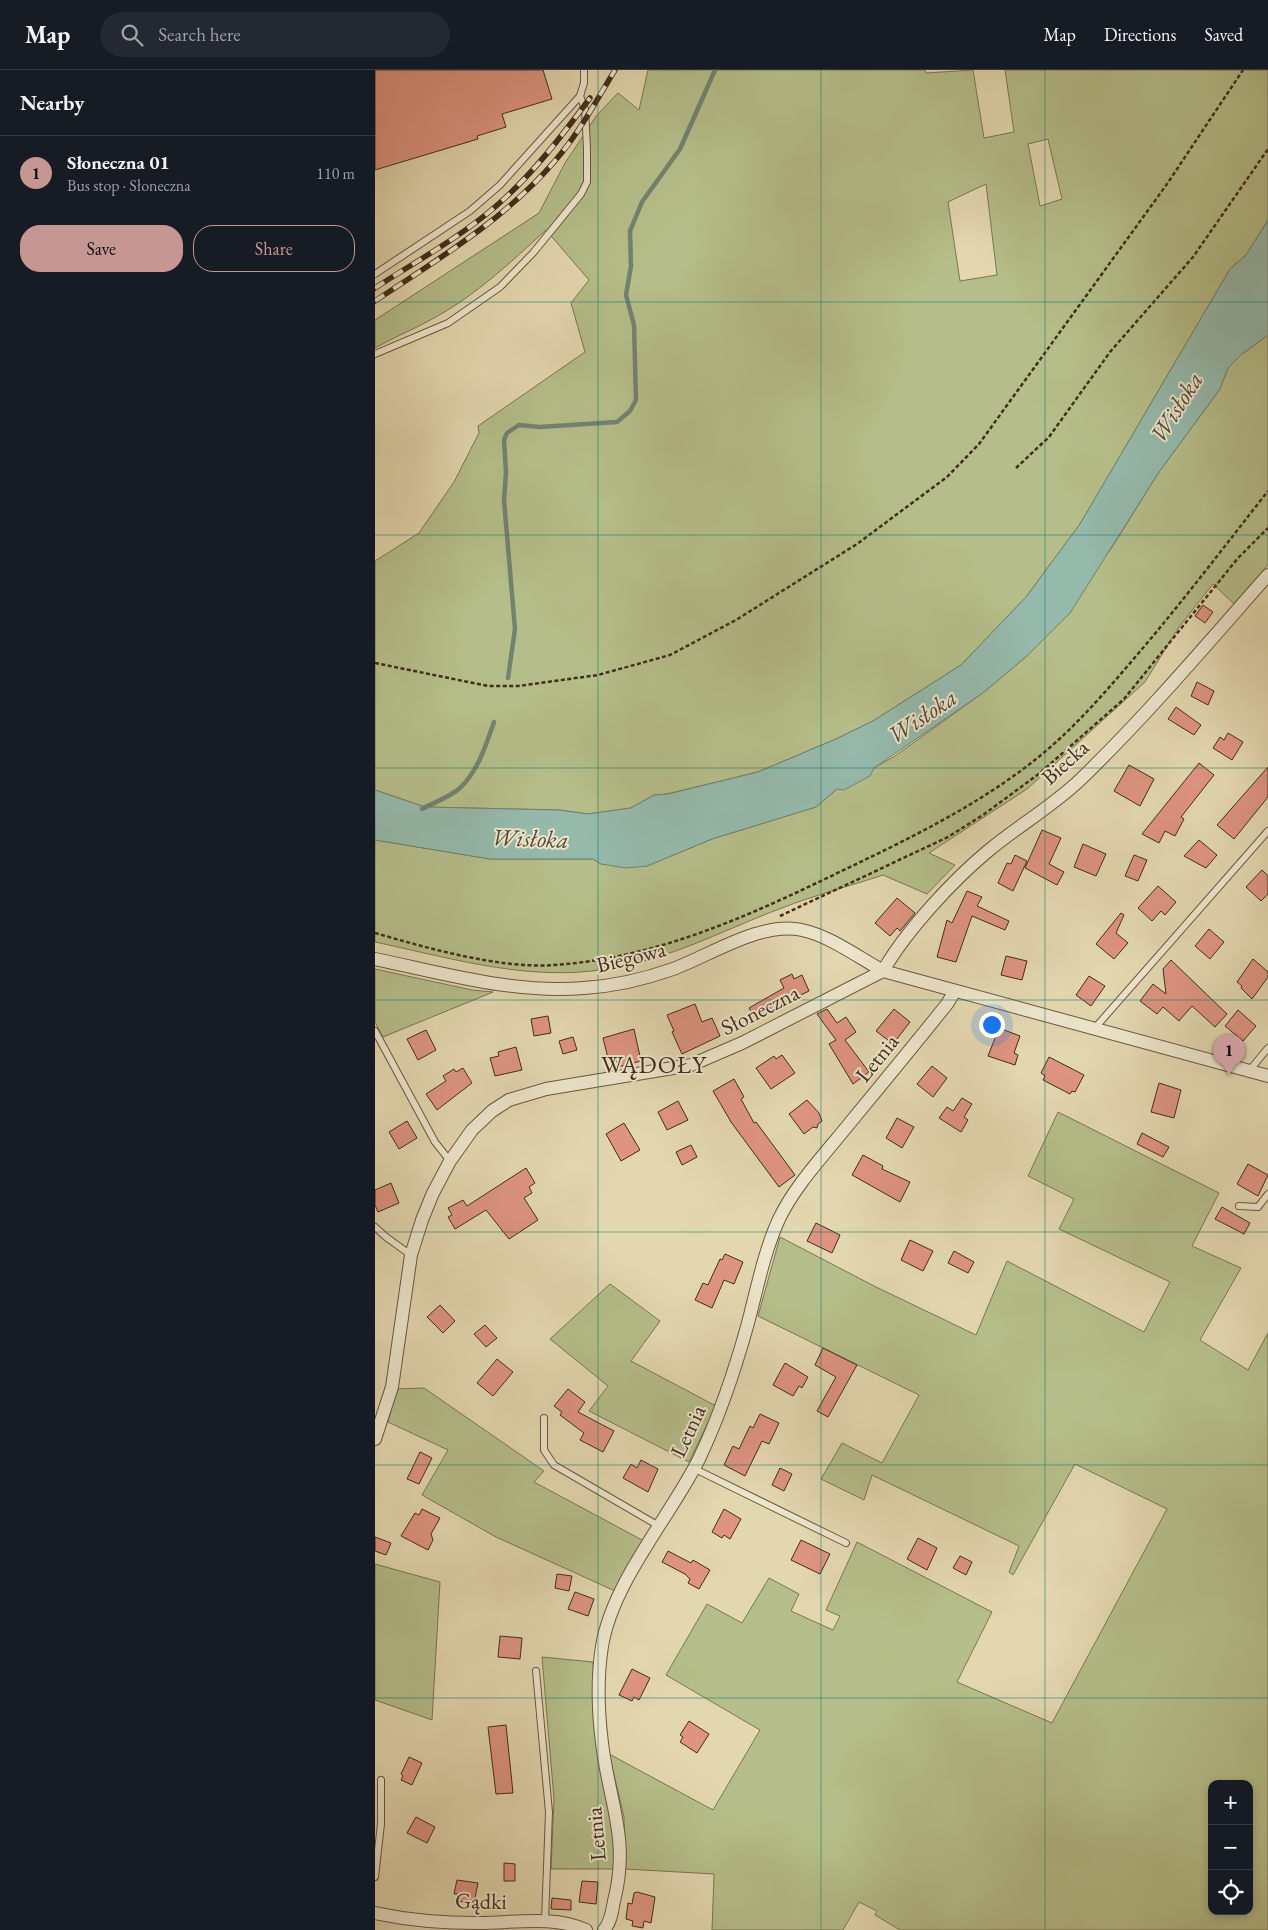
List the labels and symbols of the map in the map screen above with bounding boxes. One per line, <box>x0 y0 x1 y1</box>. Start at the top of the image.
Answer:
water label: Wisłoka <box>1142 366 1210 448</box>
water label: Wisłoka <box>881 682 963 750</box>
street label: Biecka <box>1035 733 1095 791</box>
water label: Wisłoka <box>491 821 569 855</box>
street label: Biegowa <box>593 934 669 980</box>
street label: Słoneczna <box>716 978 804 1042</box>
your location <box>979 1012 1005 1038</box>
street label: Letnia <box>849 1028 905 1088</box>
pin: 1 <box>1213 1034 1245 1075</box>
district label: WĄDOŁY <box>601 1049 707 1080</box>
street label: Letnia <box>663 1400 713 1462</box>
street label: Letnia <box>579 1806 613 1862</box>
street label: Gądki <box>455 1886 507 1916</box>

